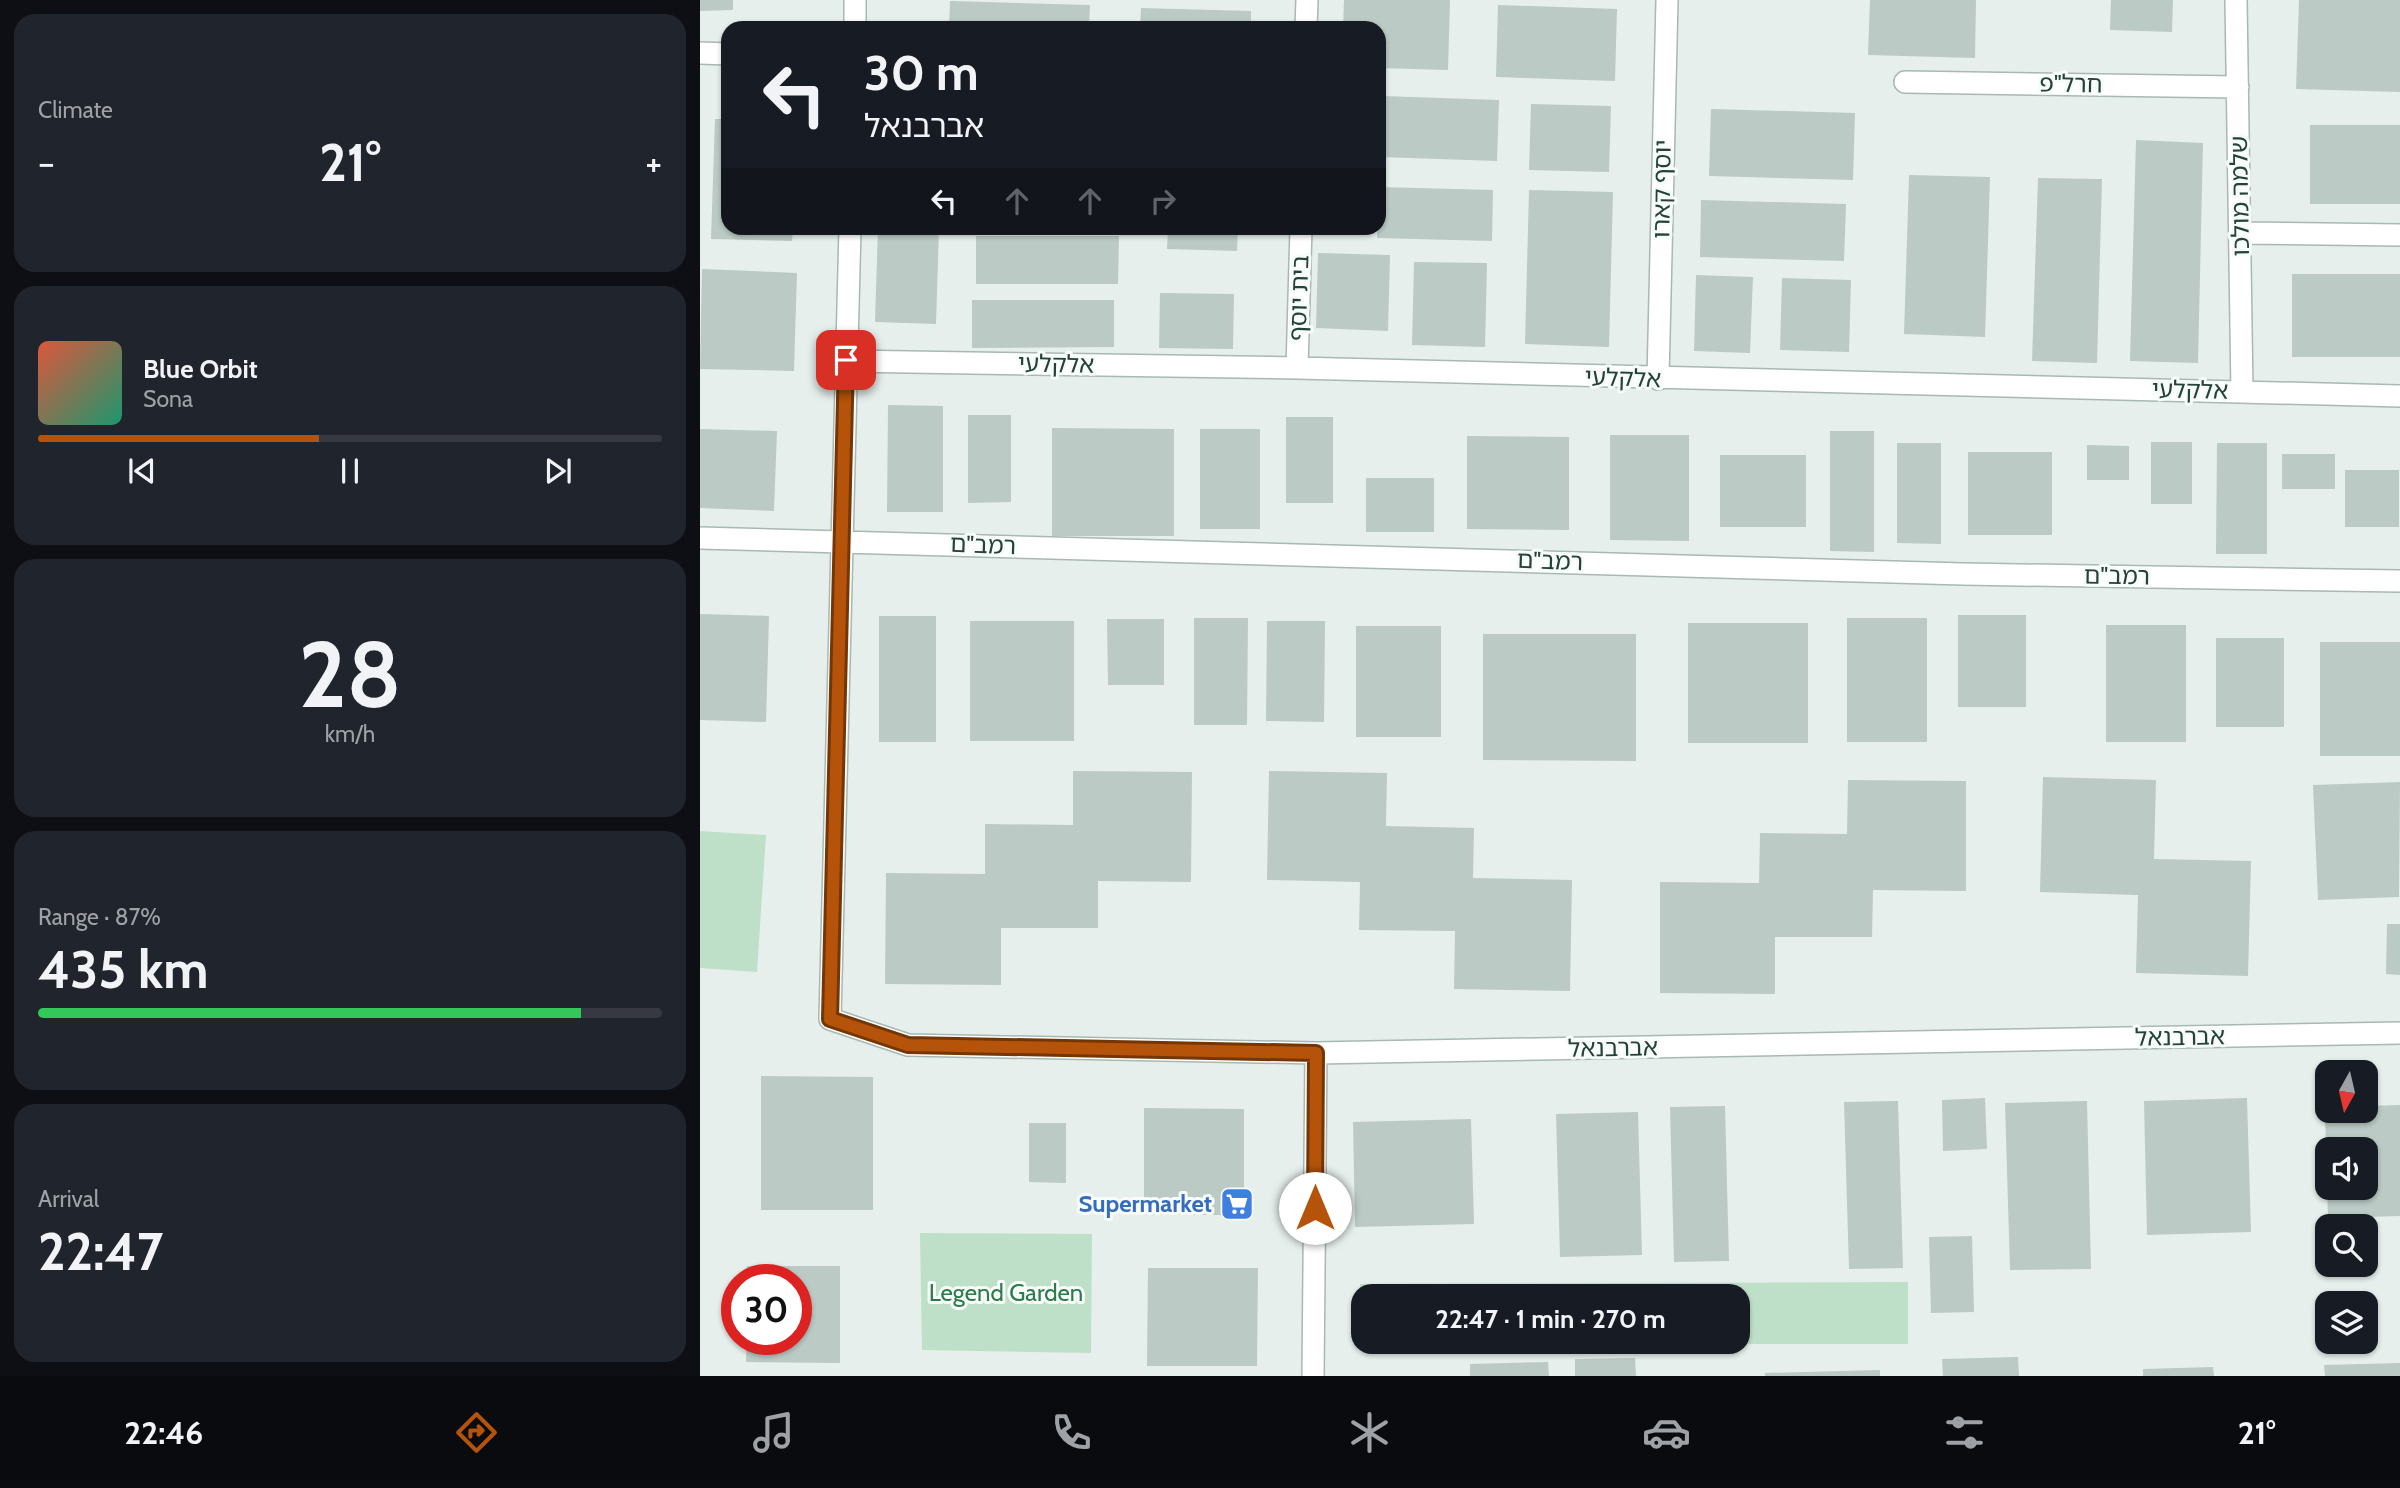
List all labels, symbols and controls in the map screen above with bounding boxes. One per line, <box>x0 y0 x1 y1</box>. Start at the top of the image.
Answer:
text: 30 m <box>864 43 979 102</box>
icon: left <box>749 49 840 140</box>
street label: חרל"פ <box>2039 68 2103 99</box>
text: Climate <box>38 96 113 124</box>
text: אברבנאל <box>864 106 984 145</box>
text: 21° <box>319 131 381 194</box>
street label: שלמה מולכו <box>2224 135 2255 257</box>
text: − <box>38 139 55 186</box>
text: + <box>645 139 662 186</box>
street label: יוסף קארו <box>1646 139 1677 239</box>
icon: left <box>925 182 963 220</box>
icon: ahead <box>998 182 1036 220</box>
icon: ahead <box>1071 182 1109 220</box>
icon: right <box>1144 182 1182 220</box>
street label: בית יוסף <box>1283 255 1314 341</box>
pin <box>816 330 876 390</box>
icon: arrive <box>827 341 865 379</box>
street label: אלקלעי <box>1018 348 1094 379</box>
text: Blue Orbit <box>143 353 258 385</box>
street label: אלקלעי <box>1584 362 1662 393</box>
street label: אלקלעי <box>2152 374 2228 405</box>
text: Sona <box>143 385 193 413</box>
icon: previous <box>123 452 161 490</box>
icon: pause <box>331 452 369 490</box>
icon: next <box>539 452 577 490</box>
street label: רמב"ם <box>949 529 1017 560</box>
street label: רמב"ם <box>1516 545 1584 576</box>
street label: רמב"ם <box>2084 560 2150 591</box>
text: 28 <box>298 619 402 730</box>
text: km/h <box>325 720 375 748</box>
text: Range · 87% <box>38 903 161 931</box>
text: 435 km <box>38 938 208 1001</box>
street label: אברבנאל <box>2135 1021 2225 1052</box>
street label: אברבנאל <box>1568 1032 1658 1063</box>
north arrow <box>2315 1060 2378 1124</box>
map controls <box>2315 1060 2378 1354</box>
button: sound <box>2315 1137 2378 1200</box>
position arrow <box>1278 1171 1352 1245</box>
text: Arrival <box>38 1185 99 1213</box>
supermarket icon: Supermarket <box>1218 1185 1256 1223</box>
place label: Supermarket <box>1078 1189 1212 1218</box>
button: search <box>2315 1214 2378 1277</box>
text: 22:47 <box>38 1220 163 1283</box>
speed limit sign: 30 <box>721 1264 812 1355</box>
park label: Legend Garden <box>929 1278 1083 1307</box>
button: layers <box>2315 1291 2378 1354</box>
text: 22:47 · 1 min · 270 m <box>1435 1303 1666 1335</box>
icon: directions <box>452 1408 501 1457</box>
icon: music <box>749 1408 798 1457</box>
icon: phone <box>1047 1408 1096 1457</box>
icon: climate <box>1345 1408 1394 1457</box>
icon: car <box>1642 1408 1691 1457</box>
icon: filters <box>1940 1408 1989 1457</box>
text: 22:46 <box>124 1413 203 1452</box>
text: 21° <box>2238 1413 2276 1452</box>

